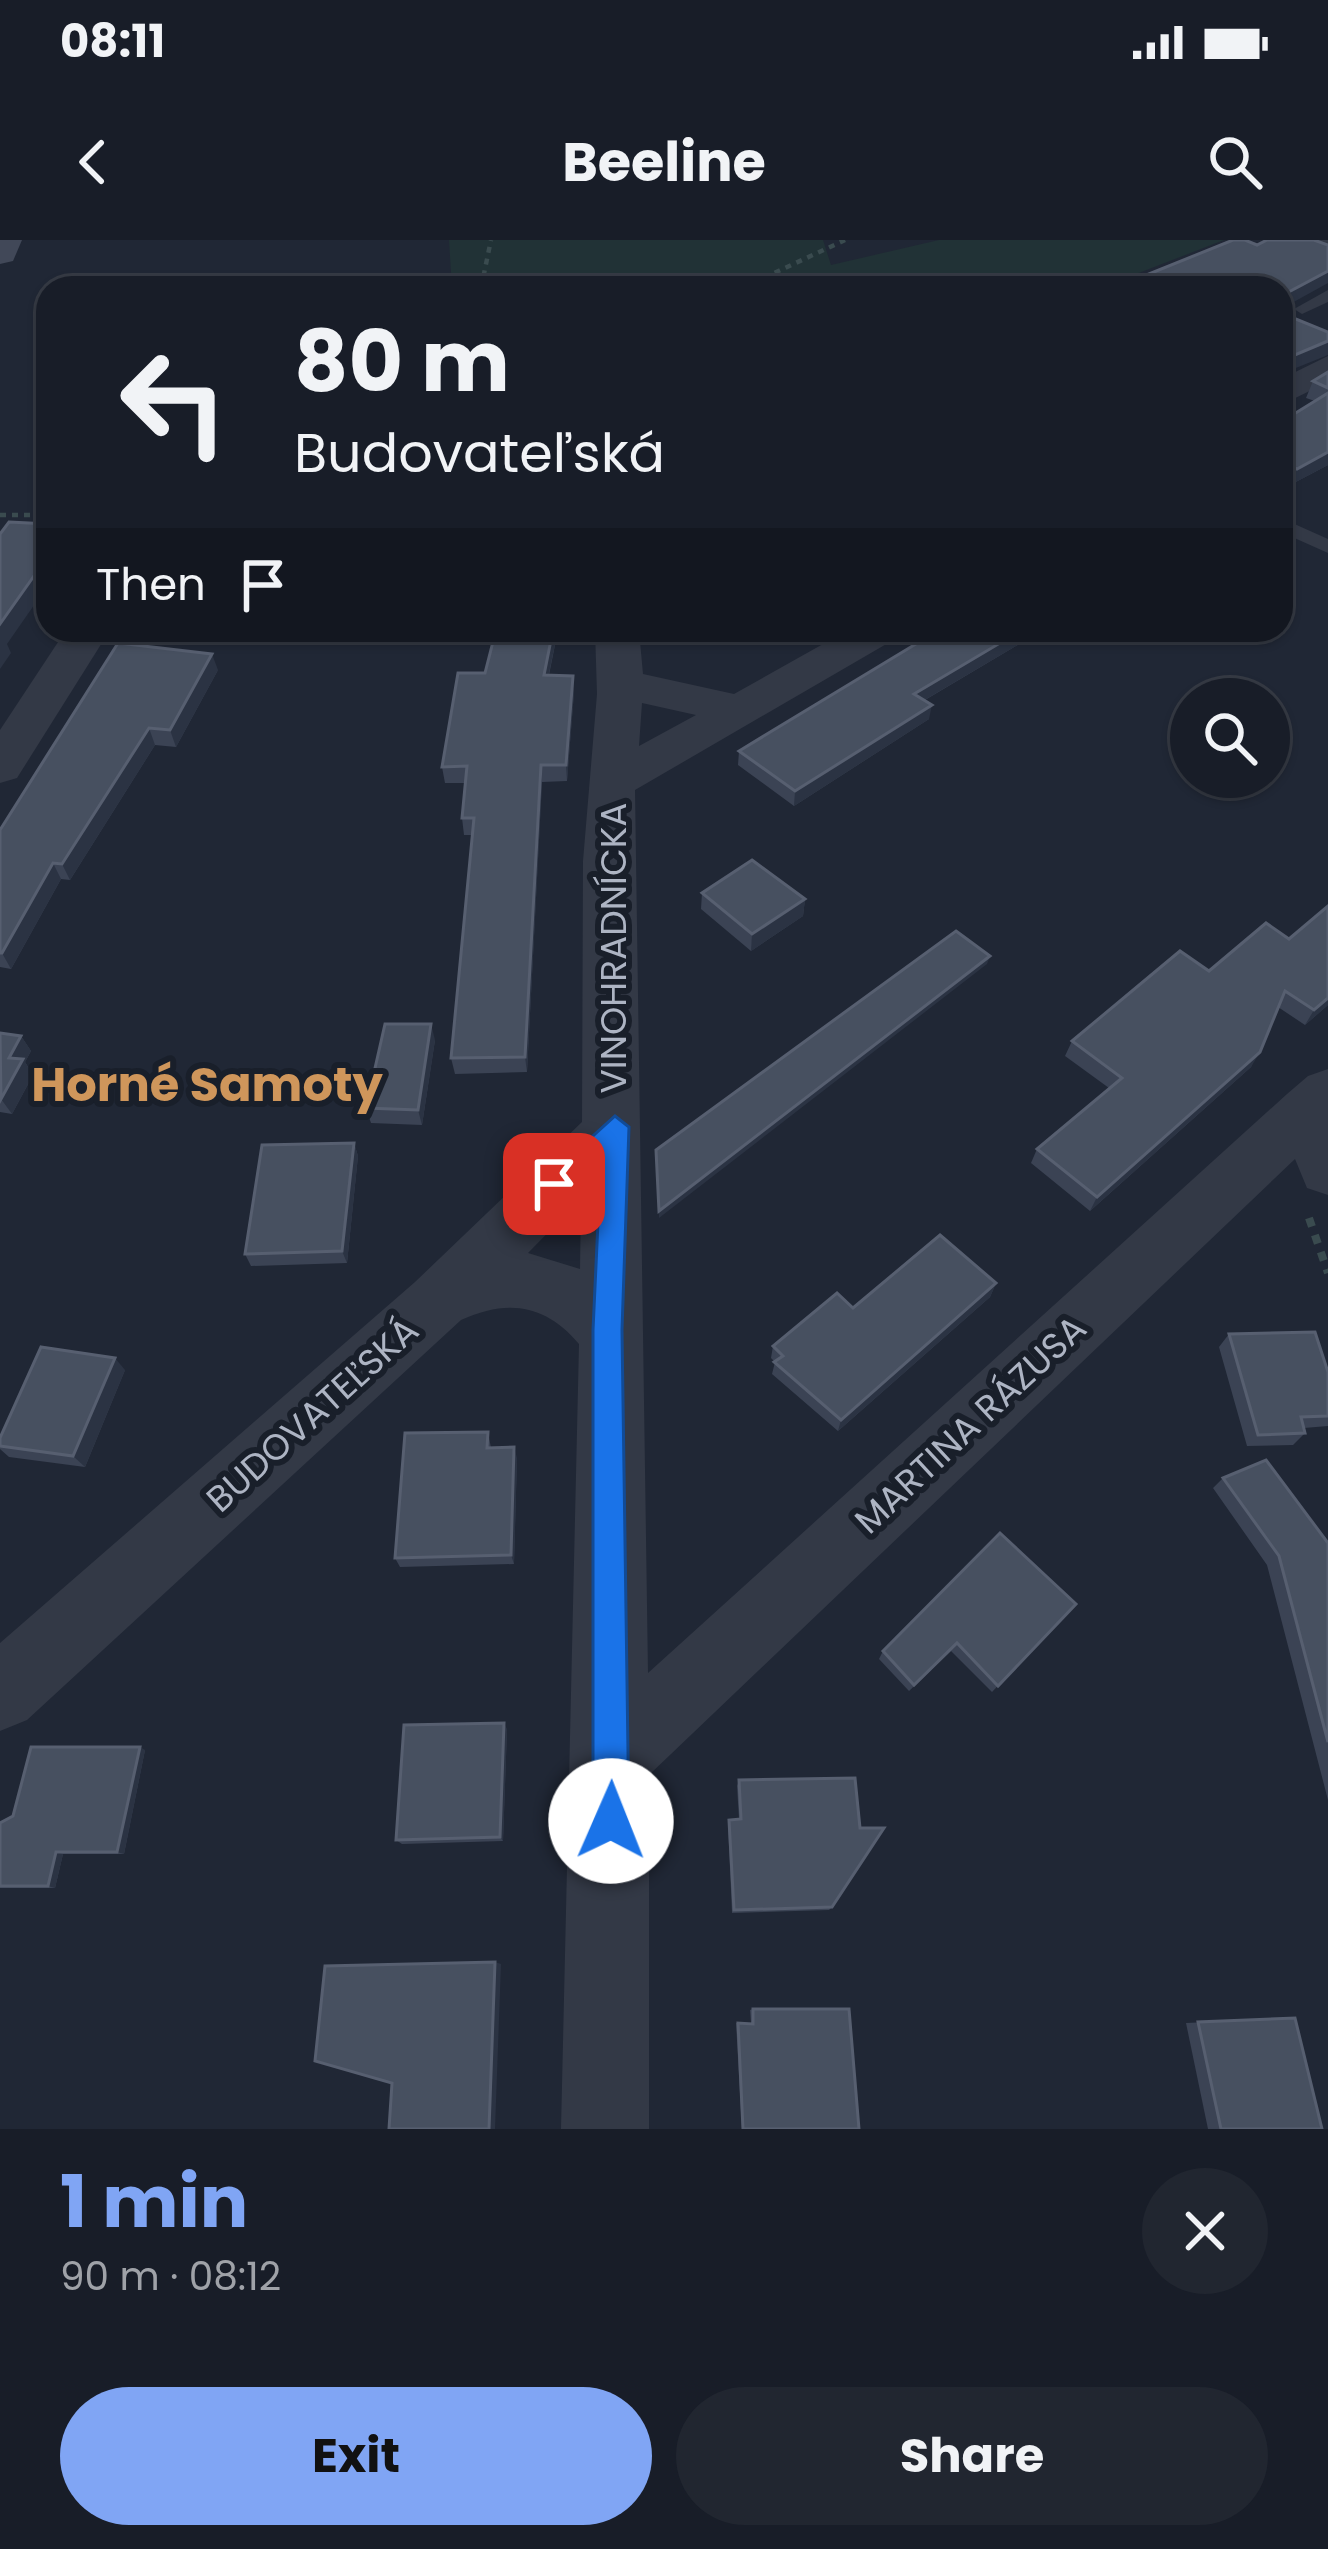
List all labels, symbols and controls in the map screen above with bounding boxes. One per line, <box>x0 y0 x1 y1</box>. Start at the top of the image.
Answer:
text: 08:11 <box>60 10 165 73</box>
text: Beeline <box>562 124 766 200</box>
icon: back <box>60 129 126 195</box>
icon: search <box>1202 129 1268 195</box>
text: 80 m <box>294 303 510 420</box>
icon: left <box>96 324 252 480</box>
text: Budovateľská <box>294 415 665 491</box>
icon: arrive <box>230 552 296 618</box>
text: Then <box>96 553 206 616</box>
map controls <box>1170 678 1290 798</box>
button: search <box>1170 678 1290 798</box>
street label: VINOHRADNÍCKA <box>588 802 639 1094</box>
district label: Horné Samoty <box>31 1051 383 1118</box>
pin <box>503 1133 605 1235</box>
icon: arrive <box>521 1151 587 1217</box>
street label: MARTINA RÁZUSA <box>843 1303 1097 1545</box>
street label: BUDOVATEĽSKÁ <box>195 1305 430 1524</box>
position arrow <box>548 1758 674 1884</box>
text: 1 min <box>60 2151 248 2252</box>
button: close <box>1142 2168 1268 2294</box>
text: 90 m · 08:12 <box>60 2249 281 2304</box>
button: Exit <box>60 2387 652 2525</box>
button: Share <box>676 2387 1268 2525</box>

